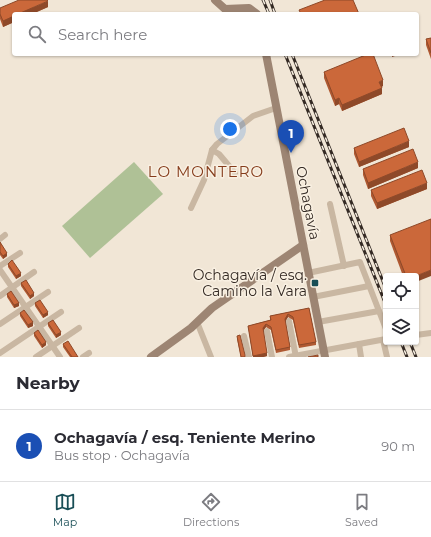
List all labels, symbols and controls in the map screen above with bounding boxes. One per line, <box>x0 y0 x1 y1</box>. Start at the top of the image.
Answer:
search box <box>12 12 419 56</box>
icon: search <box>26 23 48 45</box>
text: Search here <box>58 25 147 44</box>
your location <box>220 119 240 139</box>
pin: 1 <box>278 120 304 153</box>
district label: LO MONTERO <box>148 162 264 181</box>
street label: Ochagavía <box>292 165 324 241</box>
place label: Ochagavía / esq. Camino la Vara <box>193 266 307 300</box>
map controls <box>383 273 419 345</box>
button: locate <box>383 273 419 309</box>
marker: Ochagavía / esq. Camino la Vara <box>310 278 320 288</box>
button: layers <box>383 309 419 345</box>
text: Nearby <box>16 373 80 393</box>
text: Ochagavía / esq. Teniente Merino <box>54 428 315 447</box>
text: 1 <box>26 438 32 454</box>
text: 90 m <box>381 438 415 454</box>
text: Bus stop · Ochagavía <box>54 447 190 463</box>
tab: Map <box>53 491 77 529</box>
tab: Directions <box>183 491 239 529</box>
tab: Saved <box>345 491 378 529</box>

